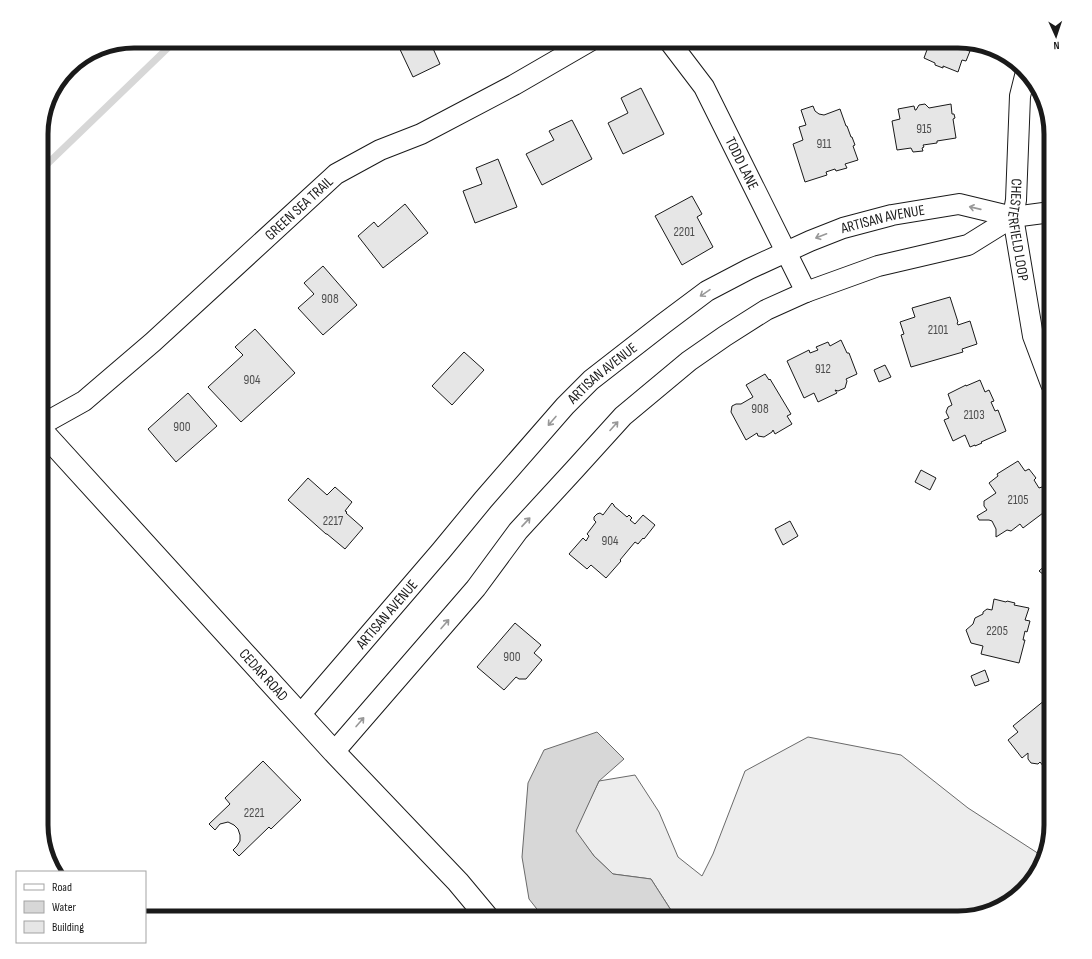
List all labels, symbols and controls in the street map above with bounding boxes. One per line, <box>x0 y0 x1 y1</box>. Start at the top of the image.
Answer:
north arrow <box>1036 16 1076 56</box>
text: N <box>1053 39 1060 52</box>
house number: 915 <box>916 121 932 137</box>
street label: TODD LANE <box>721 134 763 193</box>
house number: 911 <box>817 136 832 152</box>
street label: GREEN SEA TRAIL <box>261 172 337 244</box>
street label: CHESTERFIELD LOOP <box>1003 178 1033 282</box>
street label: ARTISAN AVENUE <box>838 200 926 238</box>
one-way arrow <box>969 204 982 212</box>
house number: 2201 <box>673 224 695 240</box>
one-way arrow <box>816 233 828 241</box>
one-way arrow <box>699 289 710 297</box>
house number: 908 <box>321 291 339 307</box>
house number: 2101 <box>928 322 949 338</box>
street label: ARTISAN AVENUE <box>563 338 641 408</box>
house number: 912 <box>815 361 831 377</box>
house number: 904 <box>244 372 261 388</box>
house number: 908 <box>751 401 769 417</box>
house number: 2103 <box>963 407 985 423</box>
one-way arrow <box>547 416 557 426</box>
house number: 900 <box>173 419 191 435</box>
one-way arrow <box>609 421 618 432</box>
house number: 2105 <box>1008 492 1028 508</box>
house number: 2217 <box>323 513 344 529</box>
one-way arrow <box>521 518 530 528</box>
house number: 904 <box>602 533 619 549</box>
street label: ARTISAN AVENUE <box>351 576 422 653</box>
one-way arrow <box>440 618 449 629</box>
house number: 2205 <box>986 623 1008 639</box>
street label: CEDAR ROAD <box>235 645 292 705</box>
house number: 900 <box>503 649 521 665</box>
one-way arrow <box>355 717 364 727</box>
house number: 2221 <box>244 805 265 821</box>
legend <box>16 871 146 943</box>
text: Road <box>52 880 72 895</box>
text: Water <box>52 900 76 915</box>
text: Building <box>52 920 84 935</box>

